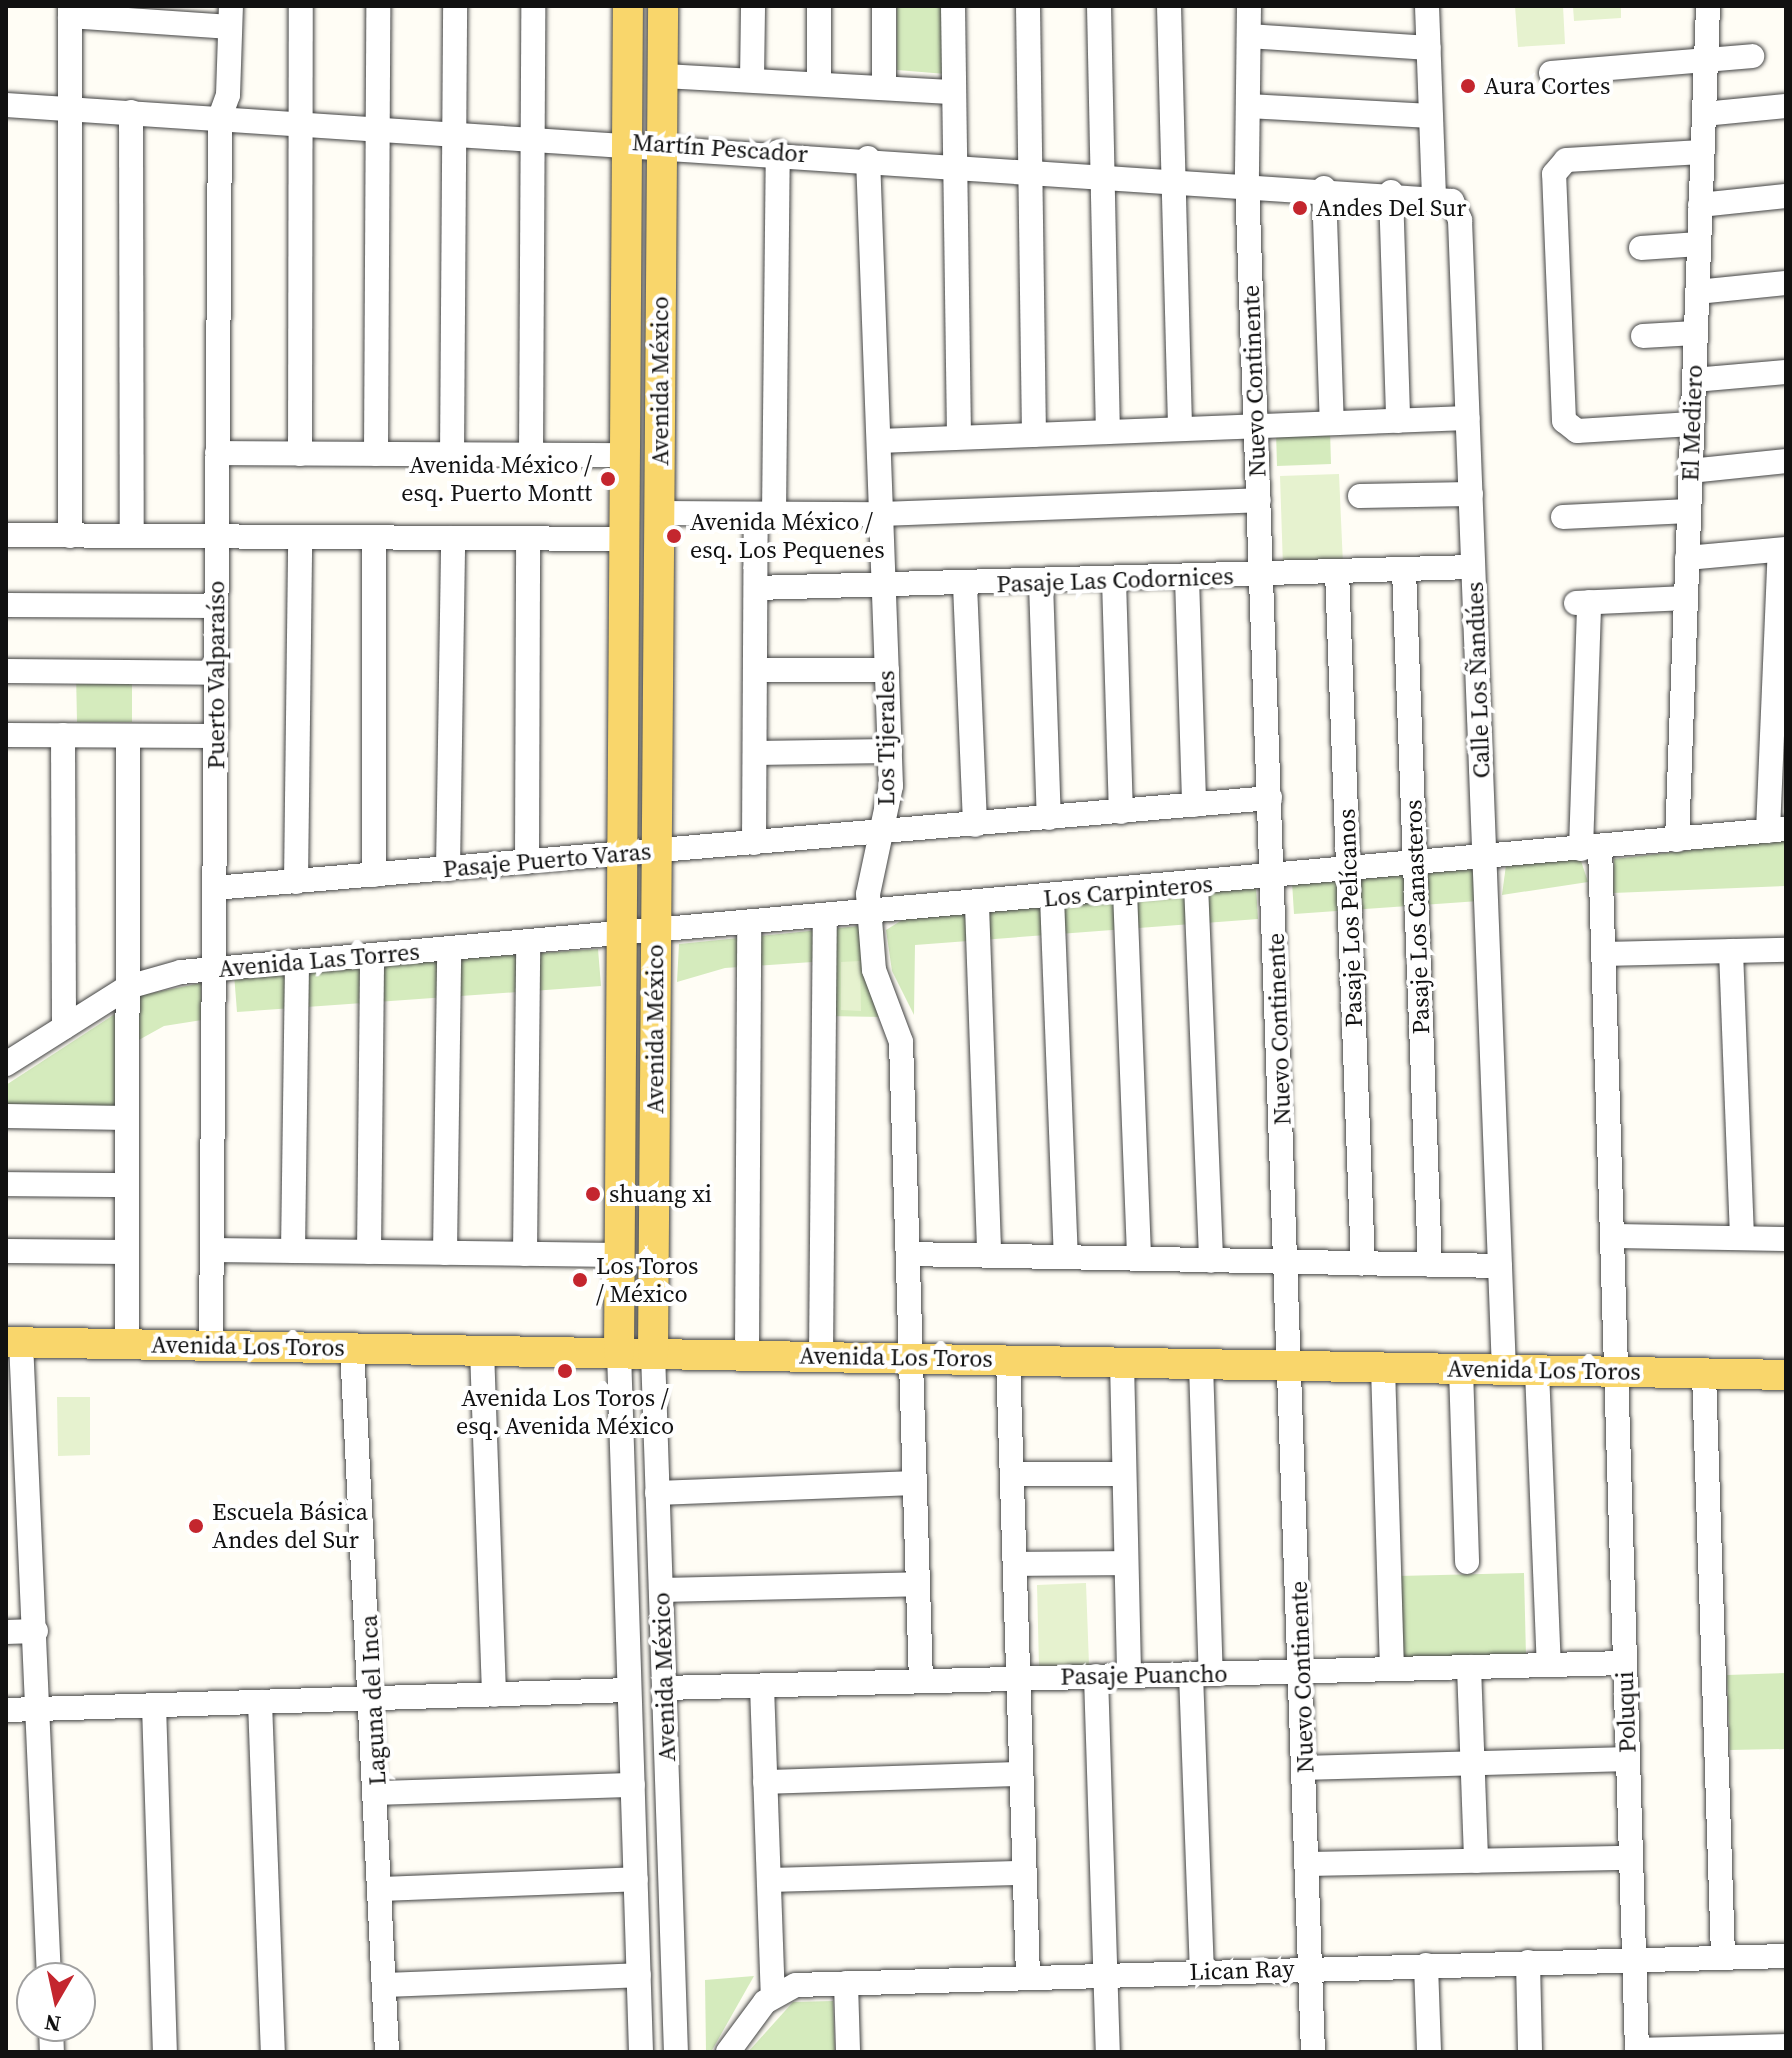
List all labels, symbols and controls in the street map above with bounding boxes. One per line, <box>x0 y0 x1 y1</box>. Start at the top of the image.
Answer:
place label: Aura Cortes <box>1484 72 1611 100</box>
marker: Aura Cortes <box>1459 77 1477 95</box>
street label: Martín Pescador <box>631 127 809 169</box>
place label: Andes Del Sur <box>1316 194 1466 222</box>
marker: Andes Del Sur <box>1291 199 1309 217</box>
street label: Nuevo Continente <box>1236 284 1272 478</box>
street label: Avenida México <box>646 296 674 466</box>
street label: El Mediero <box>1676 364 1708 482</box>
place label: Avenida México / esq. Puerto Montt <box>401 451 592 507</box>
marker: Avenida México / esq. Puerto Montt <box>599 470 617 488</box>
place label: Avenida México / esq. Los Pequenes <box>690 508 885 564</box>
marker: Avenida México / esq. Los Pequenes <box>665 527 683 545</box>
street label: Pasaje Las Codornices <box>996 561 1234 599</box>
street label: Puerto Valparaíso <box>202 580 230 770</box>
street label: Calle Los Ñandúes <box>1460 581 1496 779</box>
street label: Los Tijerales <box>872 670 900 806</box>
street label: Pasaje Los Canasteros <box>1399 799 1435 1035</box>
street label: Pasaje Los Pelícanos <box>1332 808 1368 1028</box>
street label: Pasaje Puerto Varas <box>441 837 653 883</box>
street label: Los Carpinteros <box>1042 869 1214 913</box>
street label: Nuevo Continente <box>1261 932 1297 1126</box>
street label: Avenida Las Torres <box>217 937 421 983</box>
street label: Avenida México <box>641 944 669 1114</box>
place label: shuang xi <box>609 1180 712 1208</box>
marker: shuang xi <box>584 1185 602 1203</box>
place label: Los Toros / México <box>596 1252 699 1308</box>
marker: Los Toros / México <box>571 1271 589 1289</box>
street label: Avenida Los Toros <box>151 1330 345 1362</box>
street label: Avenida Los Toros <box>799 1341 993 1373</box>
street label: Avenida Los Toros <box>1447 1354 1641 1386</box>
marker: Avenida Los Toros / esq. Avenida México <box>556 1362 574 1380</box>
place label: Avenida Los Toros / esq. Avenida México <box>456 1384 674 1440</box>
place label: Escuela Básica Andes del Sur <box>212 1498 368 1554</box>
marker: Escuela Básica Andes del Sur <box>187 1517 205 1535</box>
street label: Nuevo Continente <box>1284 1580 1320 1774</box>
street label: Avenida México <box>647 1592 681 1762</box>
street label: Laguna del Inca <box>354 1614 392 1786</box>
street label: Pasaje Puancho <box>1060 1659 1228 1691</box>
street label: Poluqui <box>1610 1671 1642 1753</box>
street label: Lican Ray <box>1189 1954 1295 1986</box>
north arrow <box>16 1962 96 2042</box>
text: N <box>42 2008 63 2040</box>

